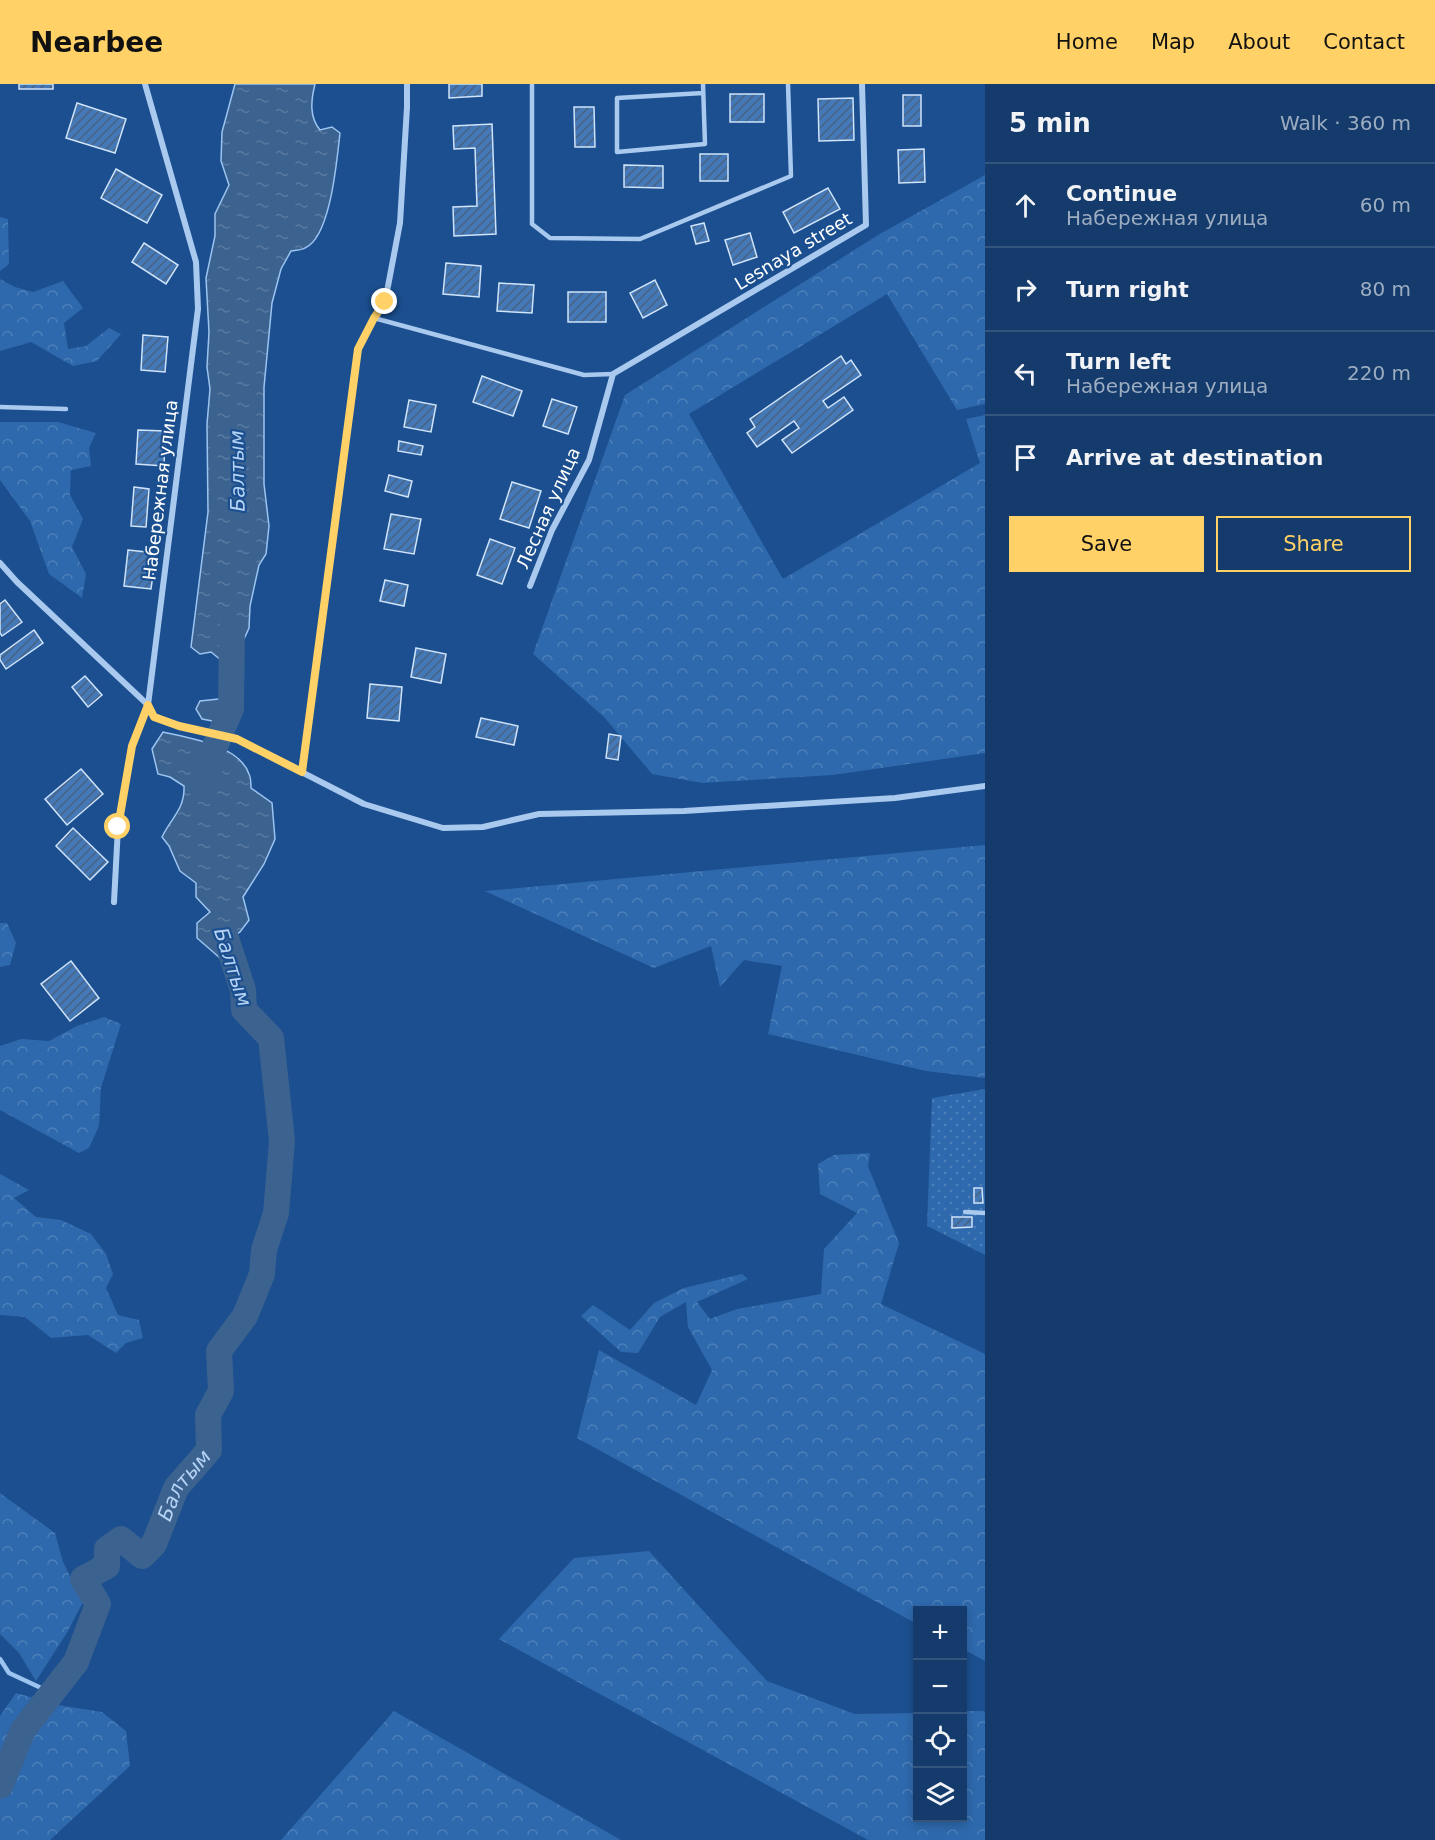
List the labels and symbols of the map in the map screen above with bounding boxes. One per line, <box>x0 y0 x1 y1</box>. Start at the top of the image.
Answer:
street label: Lesnaya street <box>731 208 855 294</box>
route end <box>371 288 397 314</box>
street label: Набережная улица <box>138 398 182 582</box>
water label: Балтым <box>224 430 250 512</box>
street label: Лесная улица <box>512 444 584 572</box>
route start <box>104 813 130 839</box>
water label: Балтым <box>209 925 257 1009</box>
water label: Балтым <box>152 1445 216 1524</box>

